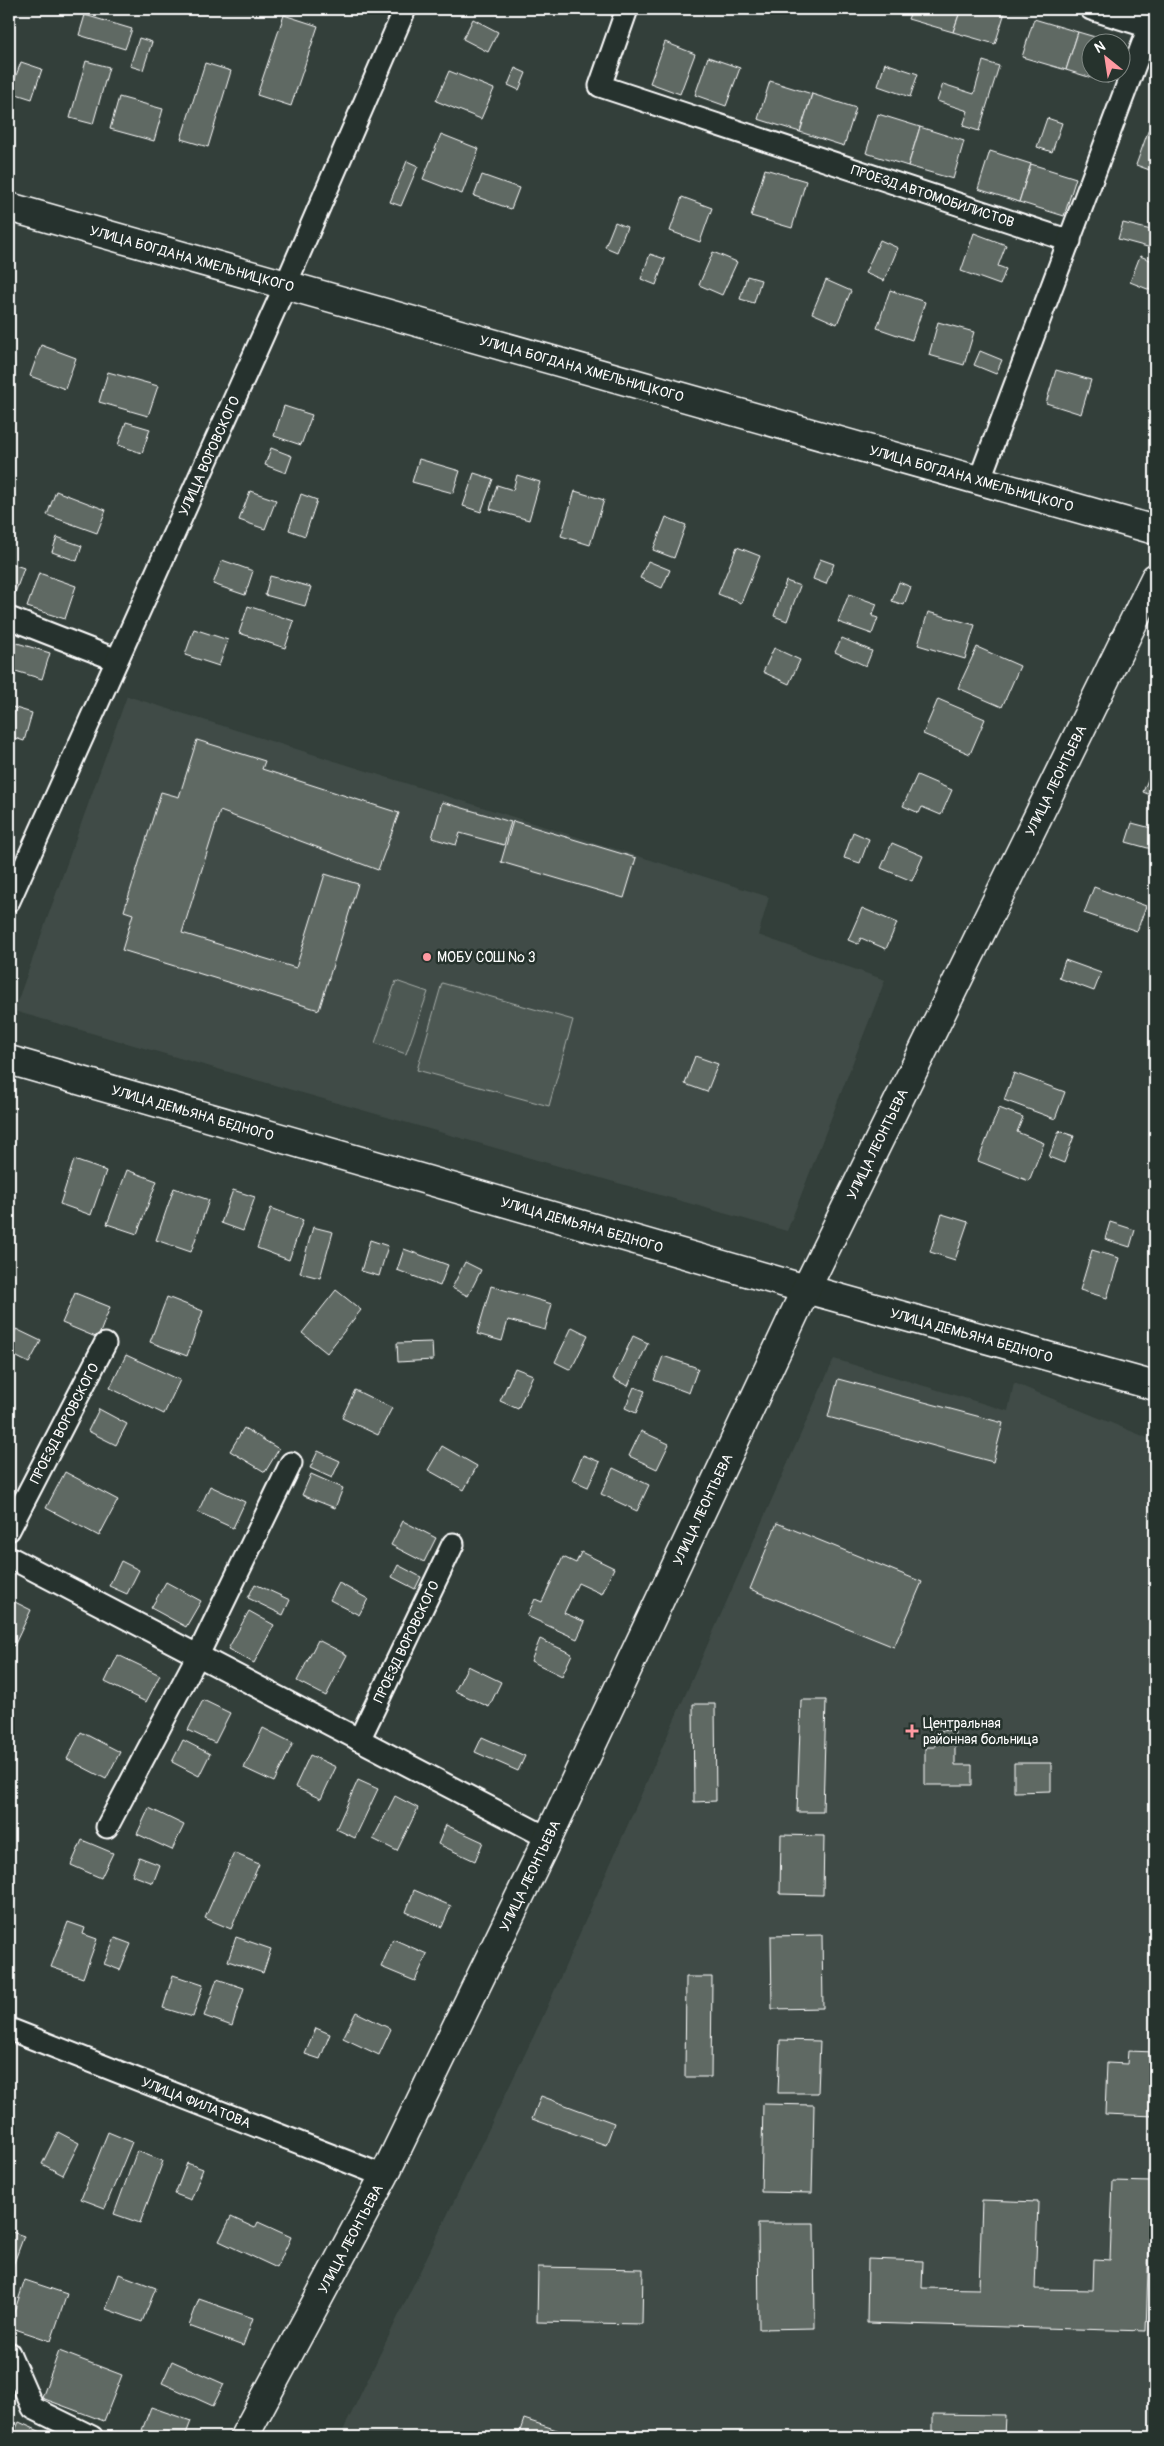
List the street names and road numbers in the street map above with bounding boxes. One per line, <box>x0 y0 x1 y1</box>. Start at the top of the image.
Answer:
street label: ПРОЕЗД АВТОМОБИЛИСТОВ <box>849 161 1017 231</box>
street label: УЛИЦА БОГДАНА ХМЕЛЬНИЦКОГО <box>88 222 296 295</box>
street label: УЛИЦА БОГДАНА ХМЕЛЬНИЦКОГО <box>478 332 686 405</box>
street label: УЛИЦА ВОРОВСКОГО <box>175 393 243 518</box>
street label: УЛИЦА БОГДАНА ХМЕЛЬНИЦКОГО <box>867 441 1076 515</box>
street label: УЛИЦА ЛЕОНТЬЕВА <box>1021 722 1090 839</box>
street label: УЛИЦА ДЕМЬЯНА БЕДНОГО <box>109 1081 276 1144</box>
street label: УЛИЦА ЛЕОНТЬЕВА <box>843 1086 912 1202</box>
street label: УЛИЦА ДЕМЬЯНА БЕДНОГО <box>499 1193 665 1256</box>
street label: УЛИЦА ДЕМЬЯНА БЕДНОГО <box>888 1304 1055 1366</box>
street label: ПРОЕЗД ВОРОВСКОГО <box>26 1360 102 1486</box>
street label: УЛИЦА ЛЕОНТЬЕВА <box>669 1451 736 1568</box>
street label: ПРОЕЗД ВОРОВСКОГО <box>370 1578 443 1705</box>
street label: УЛИЦА ЛЕОНТЬЕВА <box>496 1817 564 1934</box>
street label: УЛИЦА ФИЛАТОВА <box>139 2073 253 2131</box>
street label: УЛИЦА ЛЕОНТЬЕВА <box>314 2181 387 2296</box>

